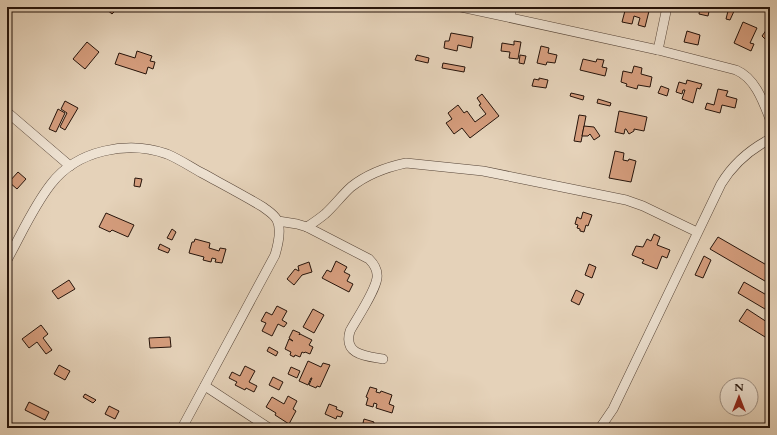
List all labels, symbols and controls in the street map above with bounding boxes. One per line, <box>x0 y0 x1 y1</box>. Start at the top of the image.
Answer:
north arrow <box>719 377 759 417</box>
text: N <box>734 380 744 395</box>

